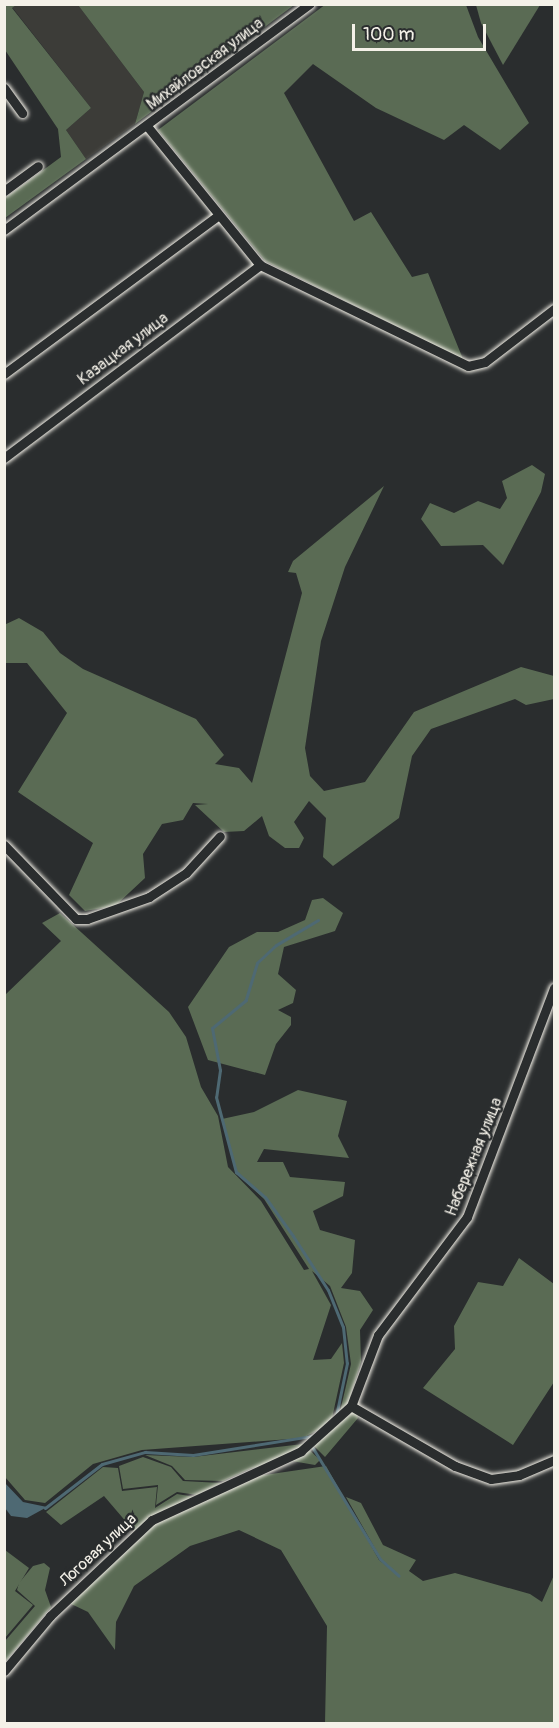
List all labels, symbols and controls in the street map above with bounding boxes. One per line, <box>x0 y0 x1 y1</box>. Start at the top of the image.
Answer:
scale bar <box>355 12 488 50</box>
street label: Михайловская улица <box>143 14 267 114</box>
text: 100 m <box>363 23 415 46</box>
street label: Казацкая улица <box>74 309 172 389</box>
street label: Набережная улица <box>441 1095 507 1219</box>
street label: Логовая улица <box>55 1509 141 1591</box>

